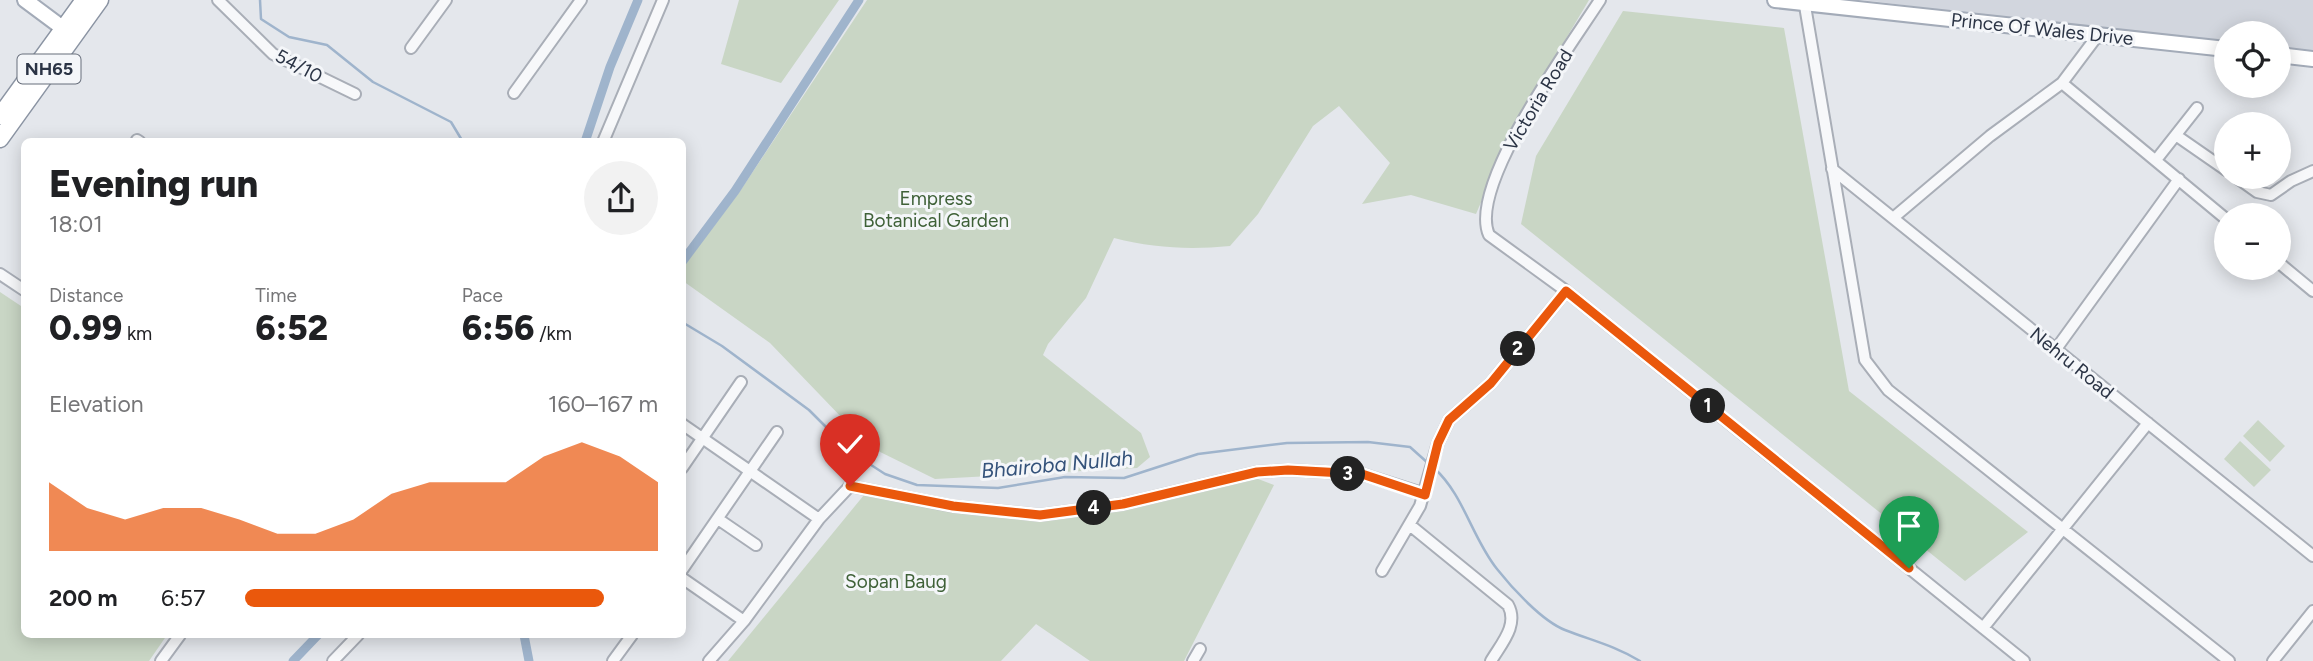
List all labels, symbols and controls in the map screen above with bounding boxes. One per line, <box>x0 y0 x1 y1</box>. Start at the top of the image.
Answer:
street label: Prince Of Wales Drive <box>1950 8 2134 50</box>
map controls <box>2214 21 2291 280</box>
button: locate <box>2214 21 2291 98</box>
street label: 54/10 <box>271 44 327 88</box>
street label: Victoria Road <box>1499 45 1577 155</box>
road number: NH65 <box>18 55 80 84</box>
button: + <box>2214 112 2291 189</box>
text: Evening run <box>49 161 258 207</box>
button: share <box>584 161 658 235</box>
park label: Empress Botanical Garden <box>863 187 1009 232</box>
button: − <box>2214 203 2291 280</box>
text: 18:01 <box>49 210 103 238</box>
text: Distance <box>49 284 123 307</box>
text: Time <box>255 284 297 307</box>
text: Pace <box>462 284 503 307</box>
text: 0.99 <box>49 307 122 349</box>
text: 6:52 <box>255 307 328 349</box>
text: 6:56 <box>462 307 534 349</box>
text: km <box>122 322 152 345</box>
text: /km <box>534 322 572 345</box>
street label: Nehru Road <box>2025 322 2119 404</box>
pin: 2 <box>1500 332 1536 366</box>
text: 2 <box>1512 337 1523 360</box>
pin: 1 <box>1690 388 1726 424</box>
text: Elevation <box>49 390 144 418</box>
text: 160–167 m <box>548 390 658 418</box>
text: 1 <box>1703 394 1712 417</box>
pin <box>820 414 880 486</box>
icon: check <box>831 425 869 463</box>
water label: Bhairoba Nullah <box>980 445 1134 483</box>
pin: 3 <box>1330 456 1366 491</box>
text: 3 <box>1342 462 1353 485</box>
pin: 4 <box>1076 490 1112 526</box>
text: 4 <box>1087 496 1100 519</box>
pin <box>1879 496 1939 568</box>
icon: arrive <box>1890 507 1928 545</box>
park label: Sopan Baug <box>845 570 947 593</box>
text: 200 m <box>49 584 118 612</box>
text: 6:57 <box>161 584 205 612</box>

